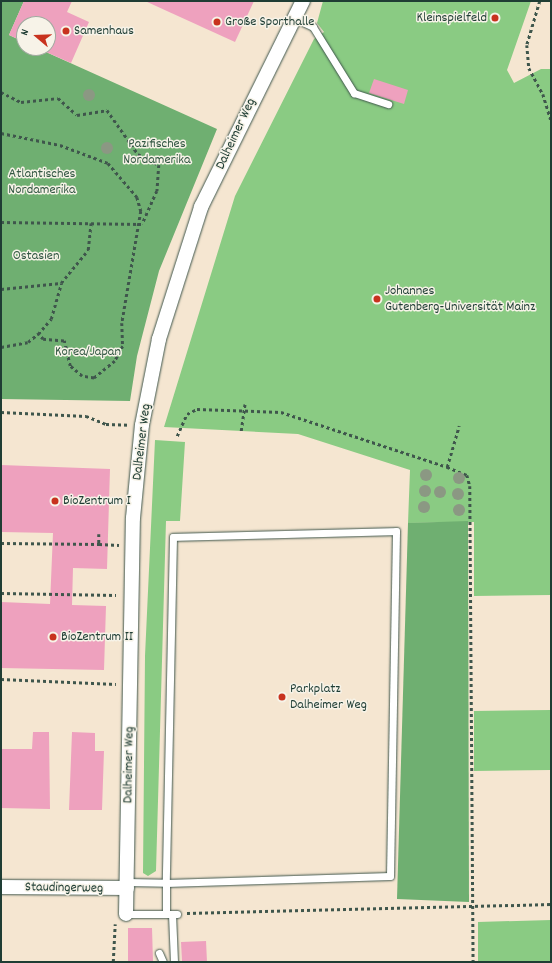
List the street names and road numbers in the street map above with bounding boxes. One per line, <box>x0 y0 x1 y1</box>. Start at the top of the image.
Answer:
street label: Dalheimer Weg <box>212 96 260 172</box>
street label: Dalheimer Weg <box>129 403 155 481</box>
street label: Dalheimer Weg <box>120 726 138 804</box>
street label: Staudingerweg <box>25 879 103 897</box>

